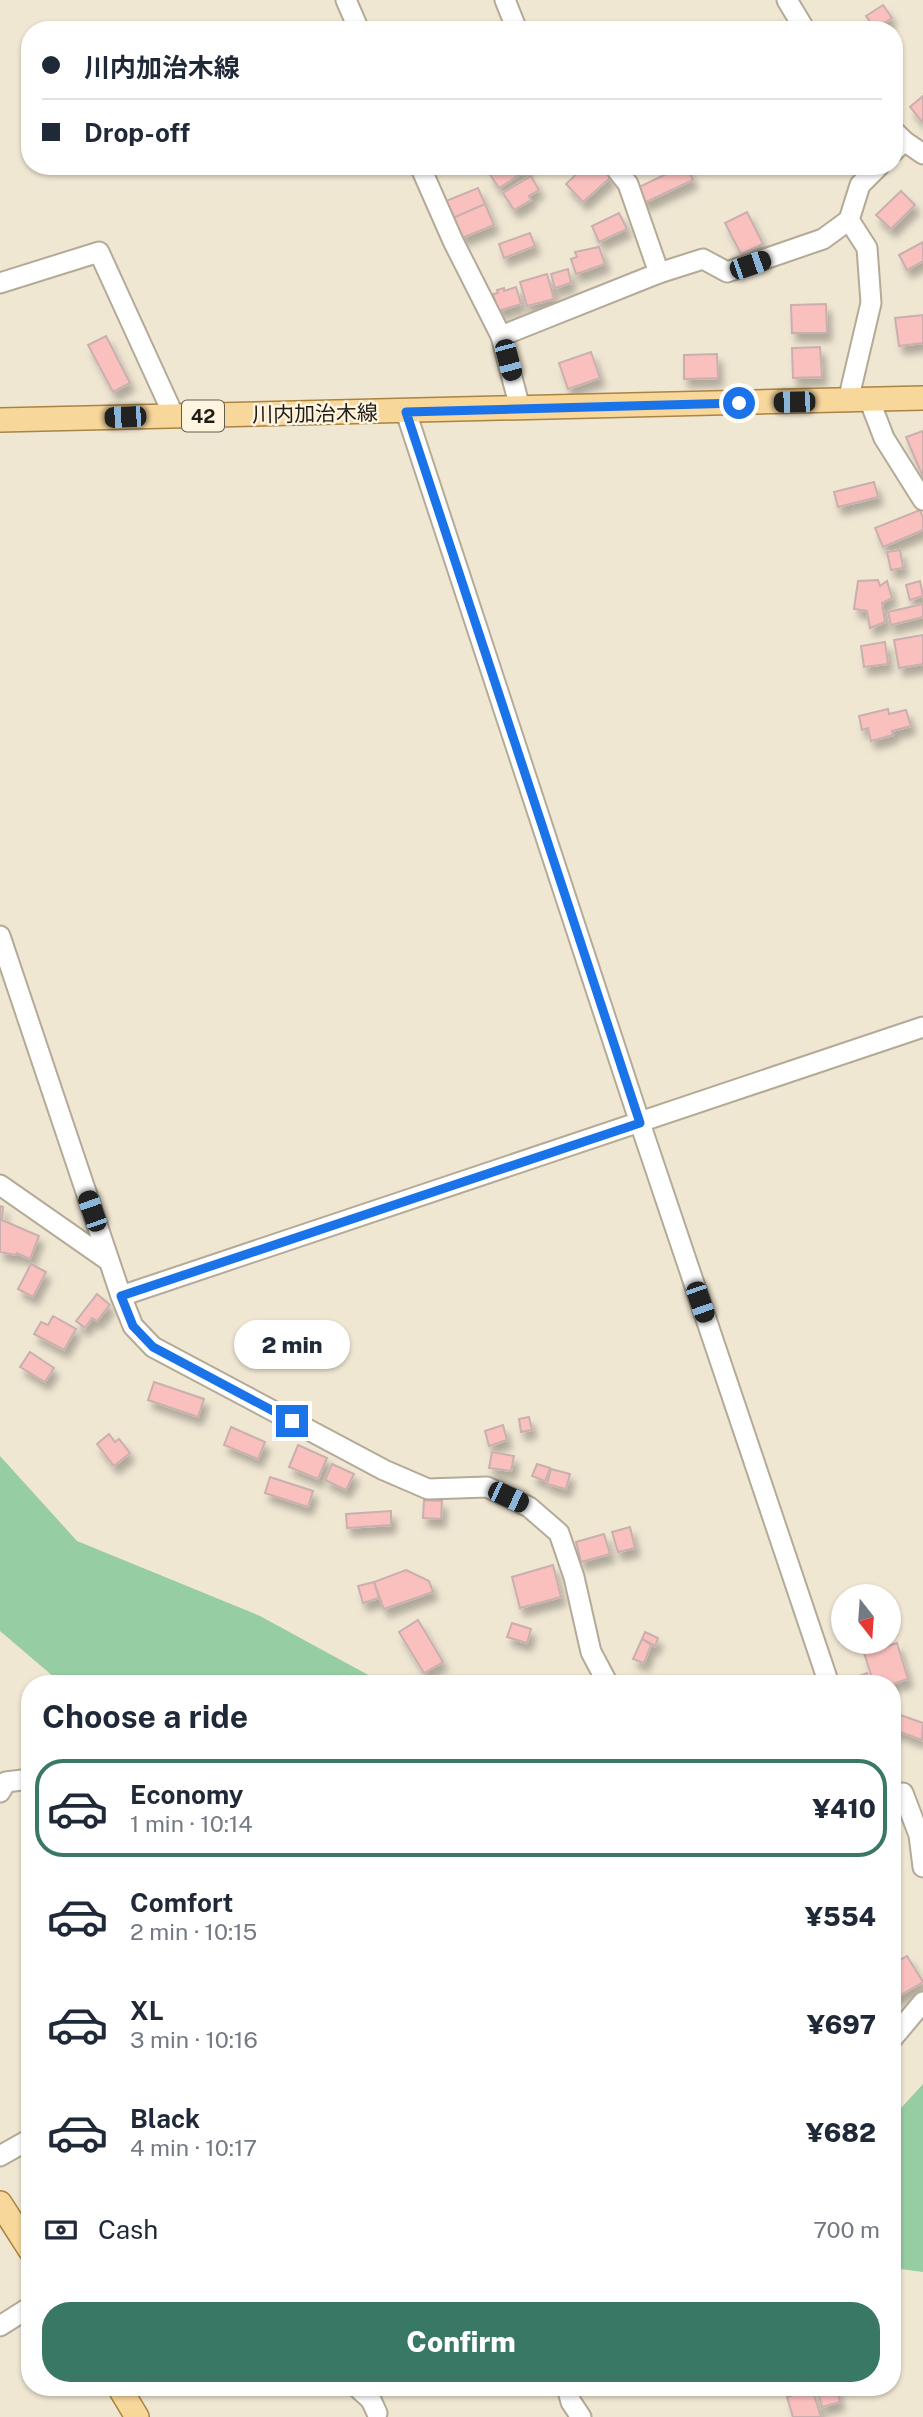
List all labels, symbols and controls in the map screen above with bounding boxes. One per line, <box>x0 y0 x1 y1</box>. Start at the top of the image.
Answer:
text: 川内加治木線 <box>84 52 240 83</box>
text: Drop-off <box>84 117 190 148</box>
car <box>727 248 774 282</box>
car <box>493 337 524 383</box>
route start <box>723 387 755 419</box>
car <box>773 391 816 413</box>
road number: 42 <box>182 400 224 432</box>
street label: 川内加治木線 <box>252 400 378 427</box>
car <box>104 406 147 428</box>
car <box>76 1188 109 1234</box>
car <box>684 1279 717 1325</box>
callout: 2 min <box>234 1320 350 1368</box>
text: 2 min <box>261 1331 323 1358</box>
route end <box>276 1405 308 1437</box>
car <box>485 1479 532 1515</box>
north arrow <box>831 1584 901 1654</box>
map controls <box>831 1584 901 1654</box>
text: Choose a ride <box>42 1698 248 1735</box>
icon: car <box>46 1777 109 1840</box>
text: Economy <box>130 1779 243 1810</box>
text: ¥410 <box>812 1793 876 1824</box>
text: 1 min · 10:14 <box>130 1810 253 1837</box>
icon: car <box>46 1885 109 1948</box>
text: Comfort <box>130 1887 233 1918</box>
text: ¥554 <box>805 1901 876 1932</box>
text: 2 min · 10:15 <box>130 1918 257 1945</box>
icon: car <box>46 1993 109 2056</box>
text: XL <box>130 1995 164 2026</box>
text: ¥697 <box>807 2009 876 2040</box>
text: 3 min · 10:16 <box>130 2026 258 2053</box>
icon: car <box>46 2101 109 2164</box>
text: Black <box>130 2103 200 2134</box>
text: ¥682 <box>806 2117 876 2148</box>
text: 4 min · 10:17 <box>130 2134 257 2161</box>
icon: cash <box>42 2211 80 2249</box>
text: Cash <box>98 2214 158 2245</box>
text: 700 m <box>813 2216 880 2243</box>
button: Confirm <box>42 2302 880 2382</box>

